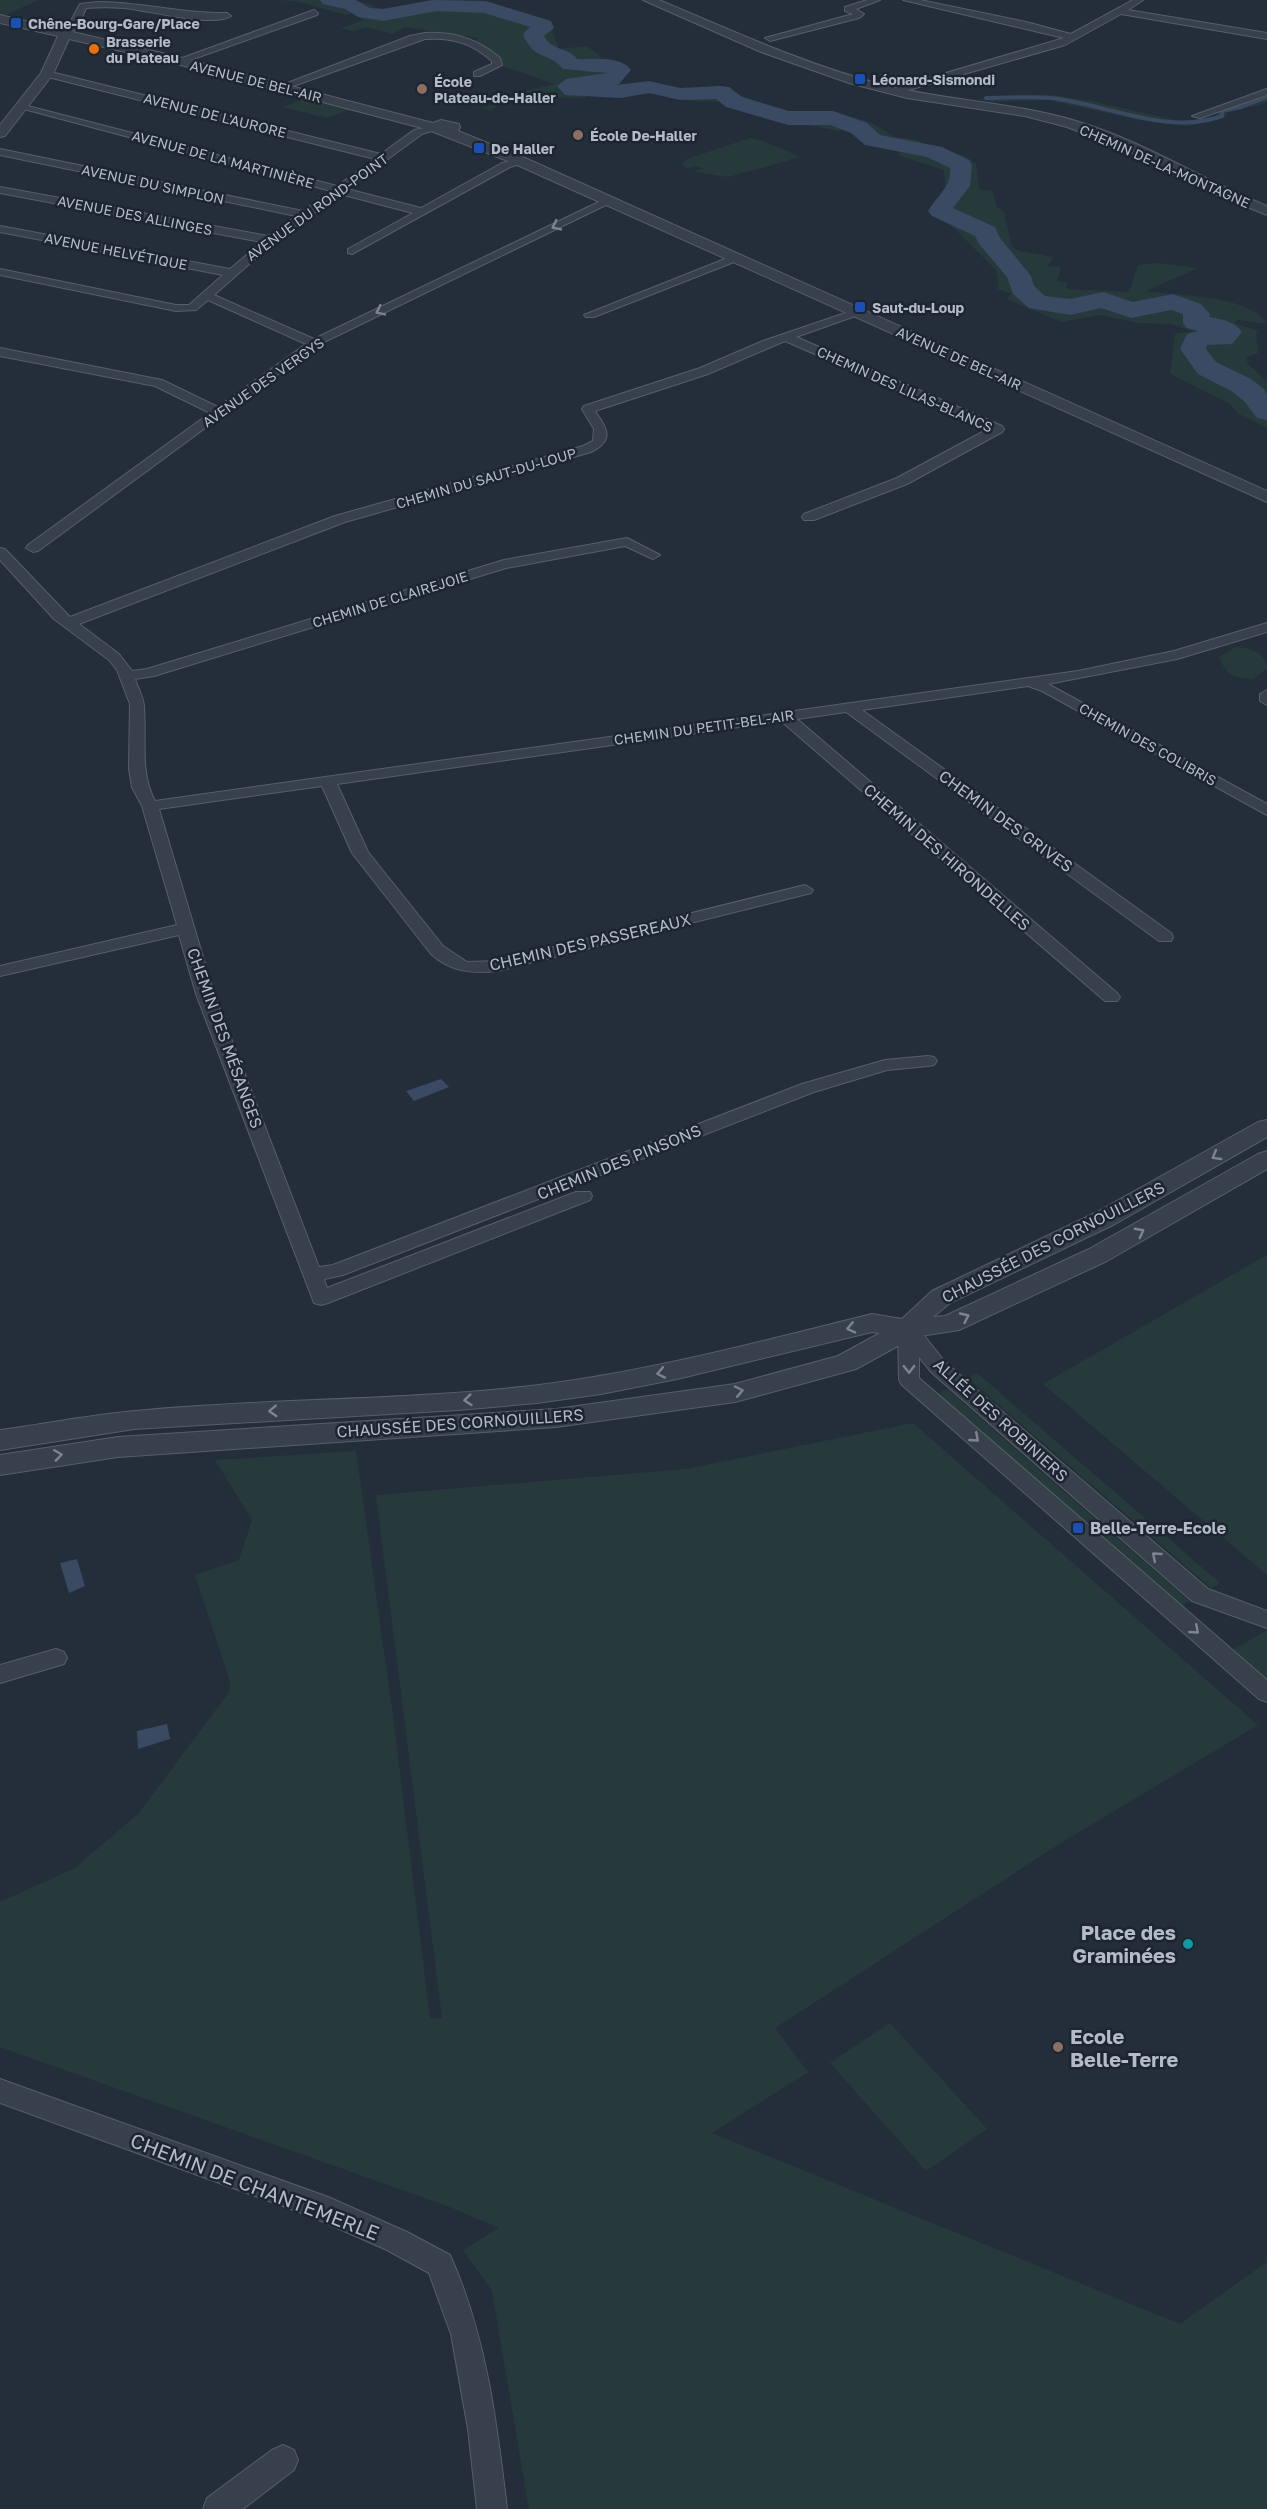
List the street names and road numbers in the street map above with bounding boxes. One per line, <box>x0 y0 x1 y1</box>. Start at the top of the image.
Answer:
street label: AVENUE DE BEL-AIR <box>188 56 324 106</box>
street label: AVENUE DE L'AURORE <box>142 89 288 141</box>
street label: CHEMIN DE-LA-MONTAGNE <box>1077 121 1253 211</box>
street label: AVENUE DE LA MARTINIÈRE <box>130 127 316 191</box>
street label: AVENUE DU ROND-POINT <box>243 150 392 264</box>
street label: AVENUE DU SIMPLON <box>80 161 226 207</box>
street label: AVENUE DES ALLINGES <box>56 192 214 238</box>
street label: AVENUE HELVÉTIQUE <box>43 229 189 273</box>
street label: AVENUE DE BEL-AIR <box>894 323 1024 393</box>
street label: AVENUE DES VERGYS <box>199 334 327 430</box>
street label: CHEMIN DES LILAS-BLANCS <box>814 342 996 436</box>
street label: CHEMIN DU SAUT-DU-LOUP <box>394 444 578 512</box>
street label: CHEMIN DE CLAIREJOIE <box>310 567 470 631</box>
street label: CHEMIN DES COLIBRIS <box>1076 699 1220 789</box>
street label: CHEMIN DU PETIT-BEL-AIR <box>613 706 795 748</box>
street label: CHEMIN DES GRIVES <box>935 766 1077 876</box>
street label: CHEMIN DES HIRONDELLES <box>860 779 1034 935</box>
street label: CHEMIN DES PASSEREAUX <box>487 909 693 975</box>
street label: CHEMIN DES MÉSANGES <box>183 945 267 1131</box>
street label: CHEMIN DES PINSONS <box>534 1120 704 1204</box>
street label: CHAUSSÉE DES CORNOUILLERS <box>938 1177 1168 1307</box>
street label: ALLÉE DES ROBINIERS <box>930 1354 1072 1486</box>
street label: CHAUSSÉE DES CORNOUILLERS <box>336 1404 584 1442</box>
street label: CHEMIN DE CHANTEMERLE <box>127 2127 383 2245</box>

